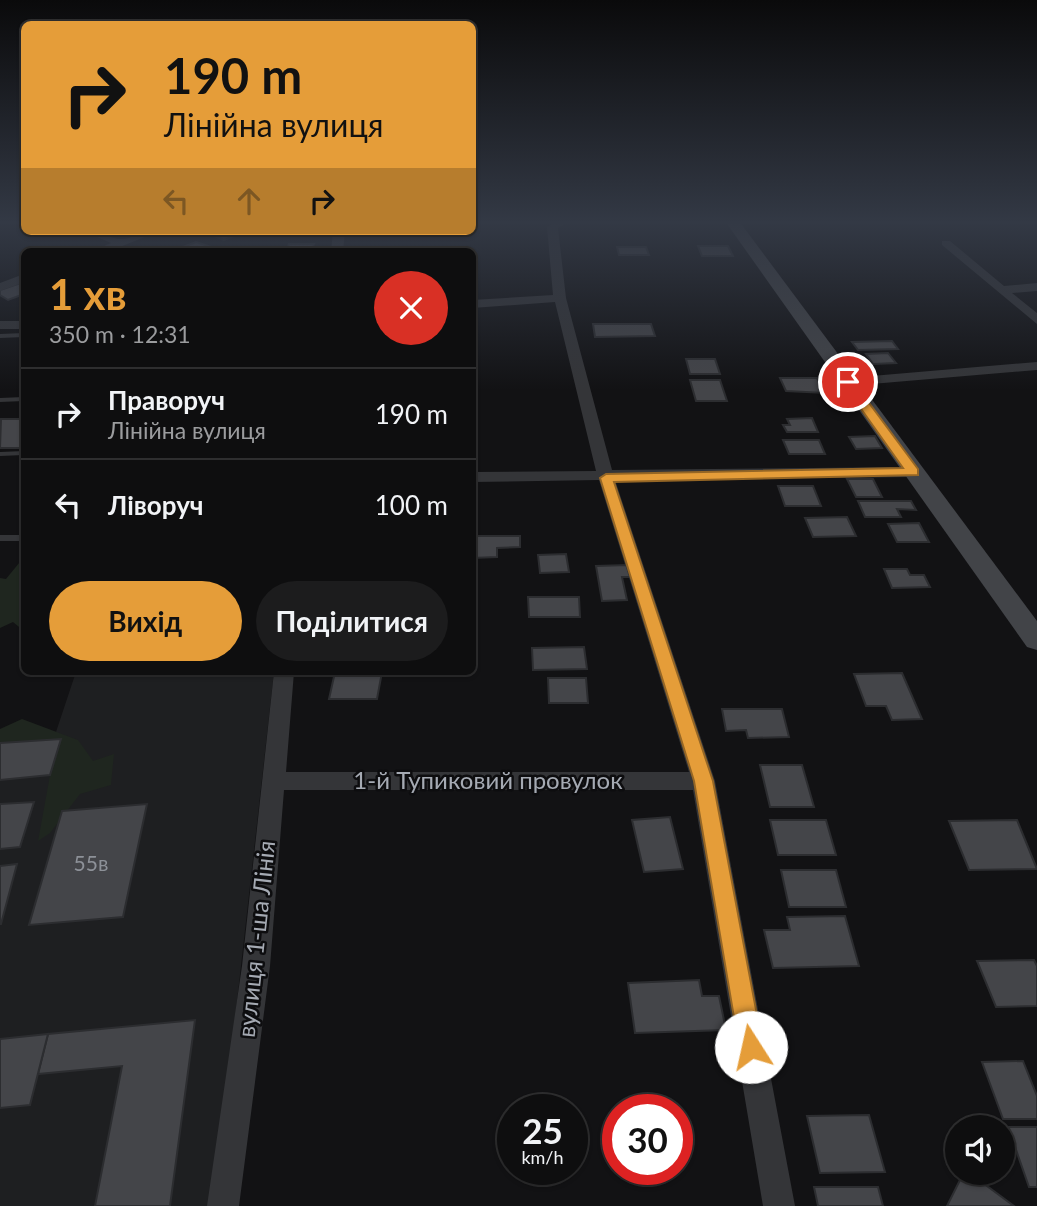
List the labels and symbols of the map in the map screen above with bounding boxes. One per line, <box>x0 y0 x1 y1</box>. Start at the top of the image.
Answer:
pin <box>818 352 878 412</box>
street label: 1-й Тупиковий провулок <box>353 765 623 794</box>
street label: вулиця 1-ша Лінія <box>231 839 280 1039</box>
house number: 55в <box>74 850 108 875</box>
position arrow <box>714 1010 788 1084</box>
speed limit sign: 30 <box>602 1094 693 1185</box>

